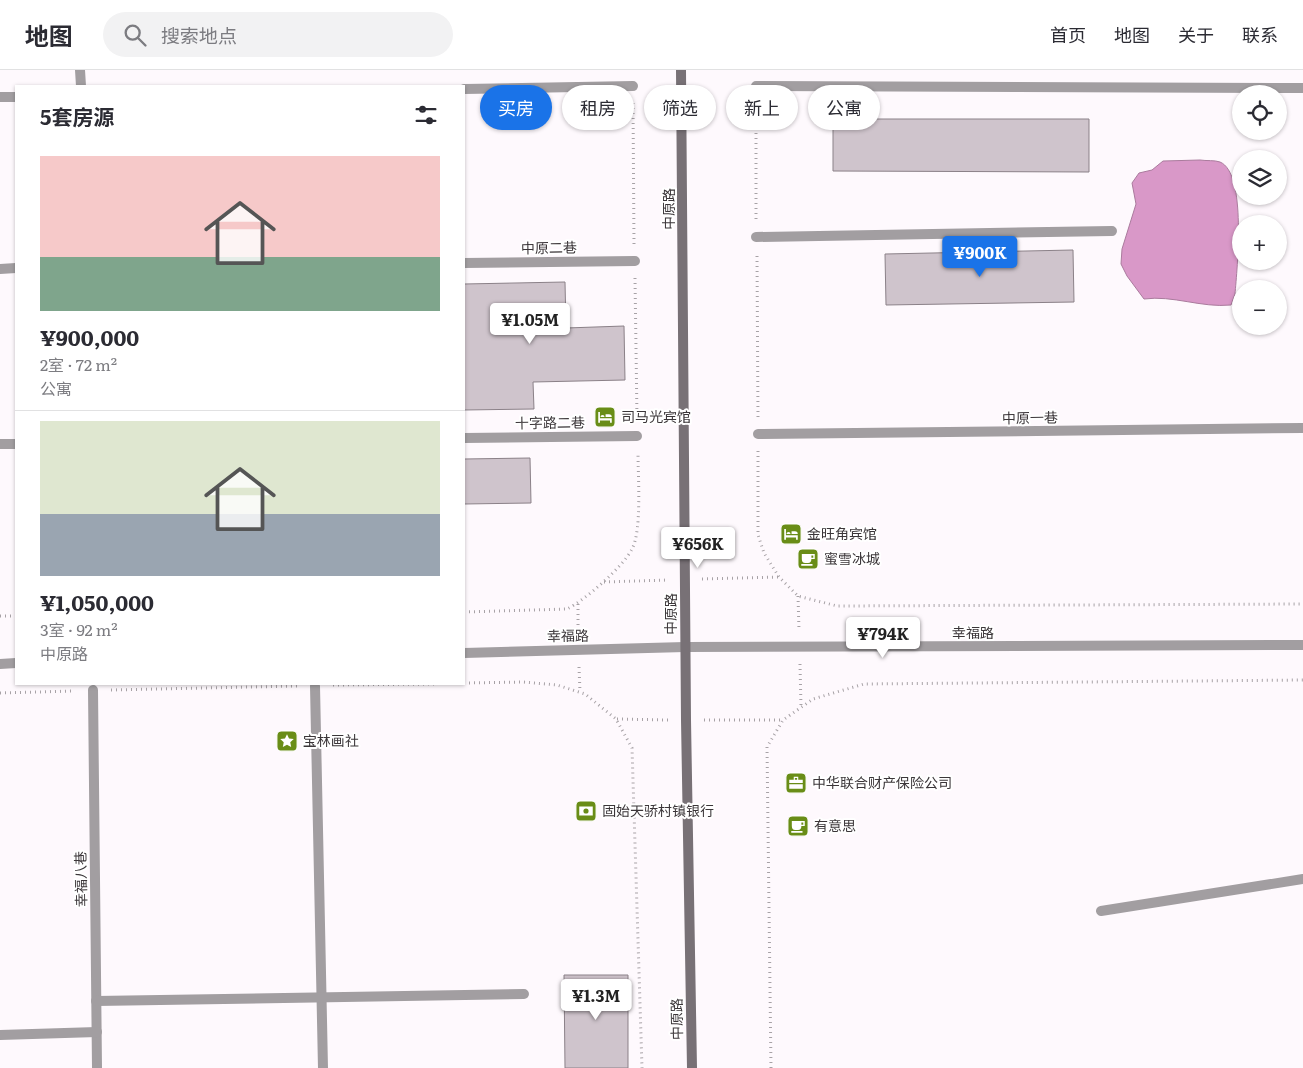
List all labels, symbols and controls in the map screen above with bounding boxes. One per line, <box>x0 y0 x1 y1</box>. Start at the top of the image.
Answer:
search box <box>103 12 453 57</box>
text: 地图 <box>25 17 73 52</box>
icon: search <box>121 21 149 49</box>
text: 搜索地点 <box>161 21 237 49</box>
text: 首页 <box>1050 21 1086 48</box>
text: 地图 <box>1114 21 1150 48</box>
text: 关于 <box>1178 21 1214 48</box>
text: 联系 <box>1242 21 1278 48</box>
chip: 买房 <box>480 85 552 130</box>
chip: 租房 <box>562 85 634 130</box>
chip: 筛选 <box>644 85 716 130</box>
chip: 新上 <box>726 85 798 130</box>
chip: 公寓 <box>808 85 880 130</box>
map controls <box>1232 85 1287 335</box>
button: locate <box>1232 85 1287 140</box>
text: 5套房源 <box>40 100 114 131</box>
icon: filters <box>412 101 440 129</box>
button: layers <box>1232 150 1287 205</box>
icon: home <box>195 188 285 278</box>
street label: 中原路 <box>658 188 678 230</box>
button: + <box>1232 215 1287 270</box>
pin: ¥900K <box>945 236 1015 278</box>
street label: 中原二巷 <box>521 237 577 257</box>
text: ¥900K <box>953 240 1007 264</box>
button: − <box>1232 280 1287 335</box>
pin: ¥1.05M <box>489 302 571 345</box>
text: ¥1.05M <box>501 307 559 331</box>
text: ¥900,000 <box>40 321 139 352</box>
text: 2室 · 72 m² <box>40 352 117 376</box>
text: 公寓 <box>40 376 72 400</box>
hotel icon: 司马光宾馆 <box>593 405 617 429</box>
place label: 司马光宾馆 <box>621 406 691 426</box>
street label: 中原一巷 <box>1002 407 1058 427</box>
street label: 十字路二巷 <box>515 411 585 433</box>
icon: home <box>195 454 285 544</box>
hotel icon: 金旺角宾馆 <box>779 522 803 546</box>
place label: 金旺角宾馆 <box>807 523 877 543</box>
pin: ¥656K <box>663 526 733 569</box>
text: ¥656K <box>672 531 724 555</box>
cafe icon: 蜜雪冰城 <box>796 547 820 571</box>
place label: 蜜雪冰城 <box>824 548 880 568</box>
text: ¥1,050,000 <box>40 586 154 617</box>
street label: 中原路 <box>660 593 680 635</box>
pin: ¥794K <box>848 616 918 659</box>
text: 3室 · 92 m² <box>40 617 118 641</box>
text: ¥794K <box>857 621 909 645</box>
street label: 幸福路 <box>952 622 994 642</box>
street label: 幸福路 <box>547 625 589 645</box>
text: 中原路 <box>40 641 88 665</box>
place icon: 宝林画社 <box>275 729 299 753</box>
place label: 宝林画社 <box>303 730 359 750</box>
office icon: 中华联合财产保险公司 <box>784 771 808 795</box>
place label: 中华联合财产保险公司 <box>812 772 952 792</box>
bank icon: 固始天骄村镇银行 <box>574 799 598 823</box>
place label: 固始天骄村镇银行 <box>602 800 714 820</box>
cafe icon: 有意思 <box>786 814 810 838</box>
place label: 有意思 <box>814 815 856 835</box>
street label: 幸福八巷 <box>70 851 90 907</box>
pin: ¥1.3M <box>561 978 631 1021</box>
text: ¥1.3M <box>572 983 620 1007</box>
street label: 中原路 <box>666 998 686 1040</box>

